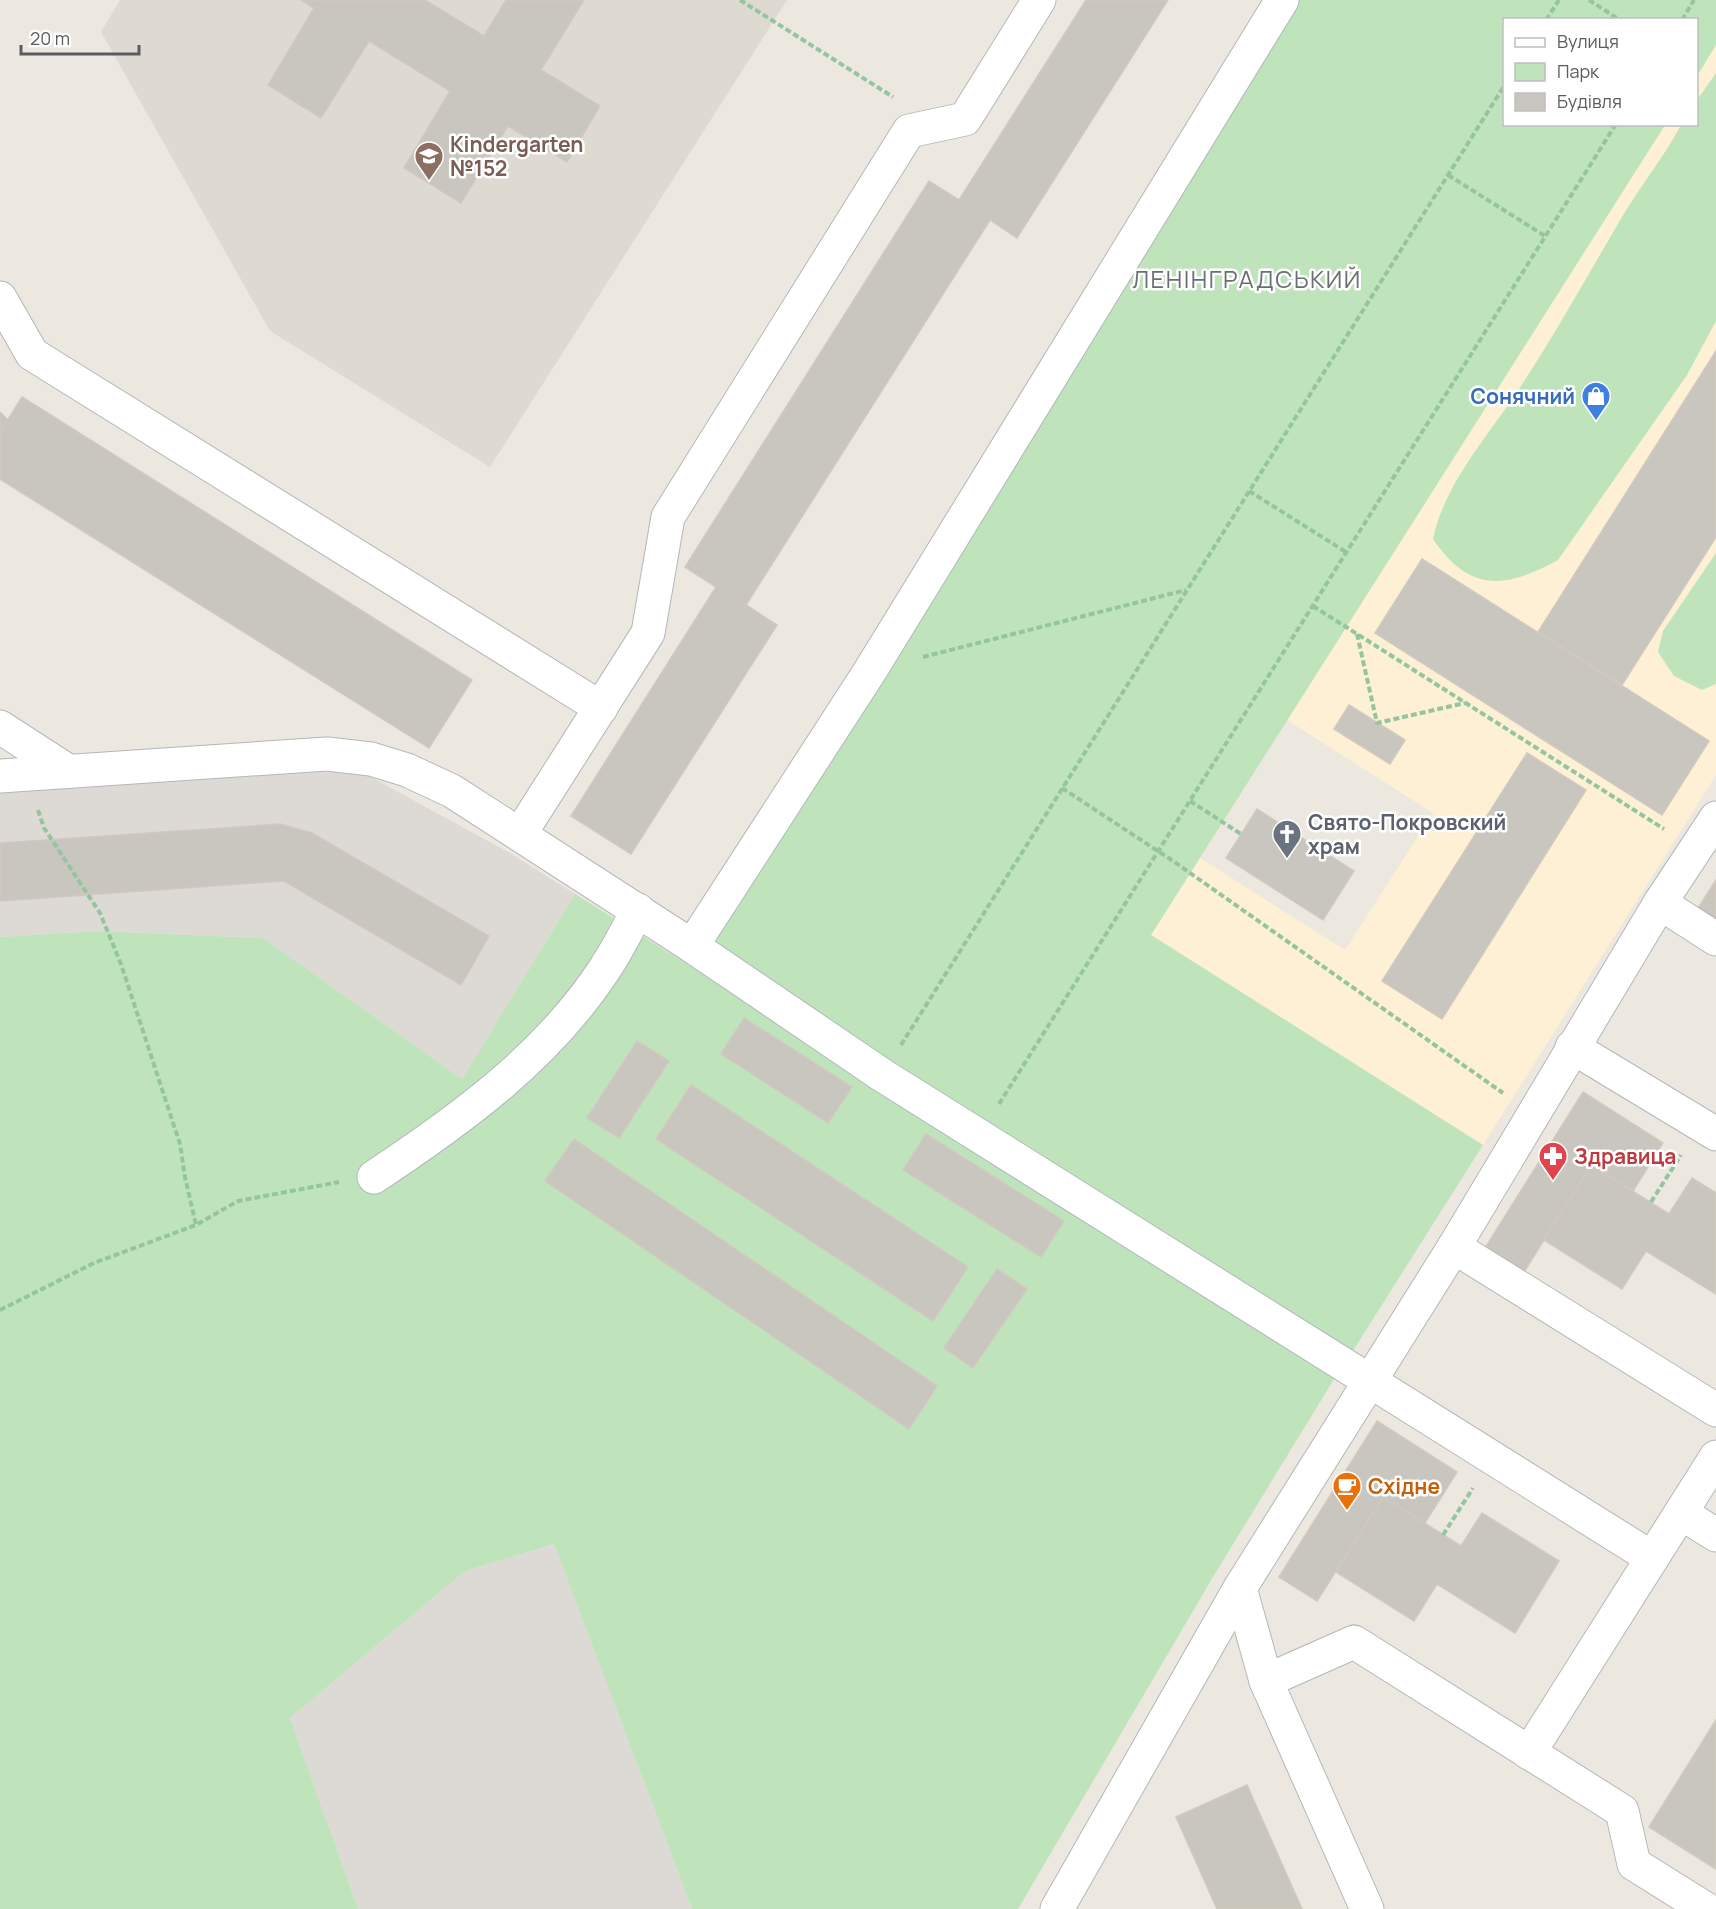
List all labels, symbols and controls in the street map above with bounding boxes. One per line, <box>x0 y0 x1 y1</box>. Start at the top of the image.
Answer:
scale bar <box>21 18 140 56</box>
legend <box>1503 18 1698 126</box>
text: 20 m <box>30 26 70 50</box>
text: Вулиця <box>1557 29 1619 53</box>
text: Парк <box>1557 59 1600 83</box>
text: Будівля <box>1557 89 1622 113</box>
place label: Kindergarten №152 <box>450 130 583 182</box>
school or university icon: Kindergarten №152 <box>413 140 445 182</box>
district label: ЛЕНІНГРАДСЬКИЙ <box>1132 262 1362 295</box>
shop icon: Сонячний <box>1580 380 1612 422</box>
place label: Сонячний <box>1470 382 1575 410</box>
place label: Свято-Покровский храм <box>1308 808 1506 860</box>
church icon: Свято-Покровский храм <box>1271 818 1303 860</box>
pharmacy icon: Здравица <box>1537 1140 1569 1182</box>
place label: Здравица <box>1574 1142 1676 1170</box>
cafe icon: Східне <box>1331 1470 1363 1512</box>
place label: Східне <box>1368 1472 1440 1500</box>

